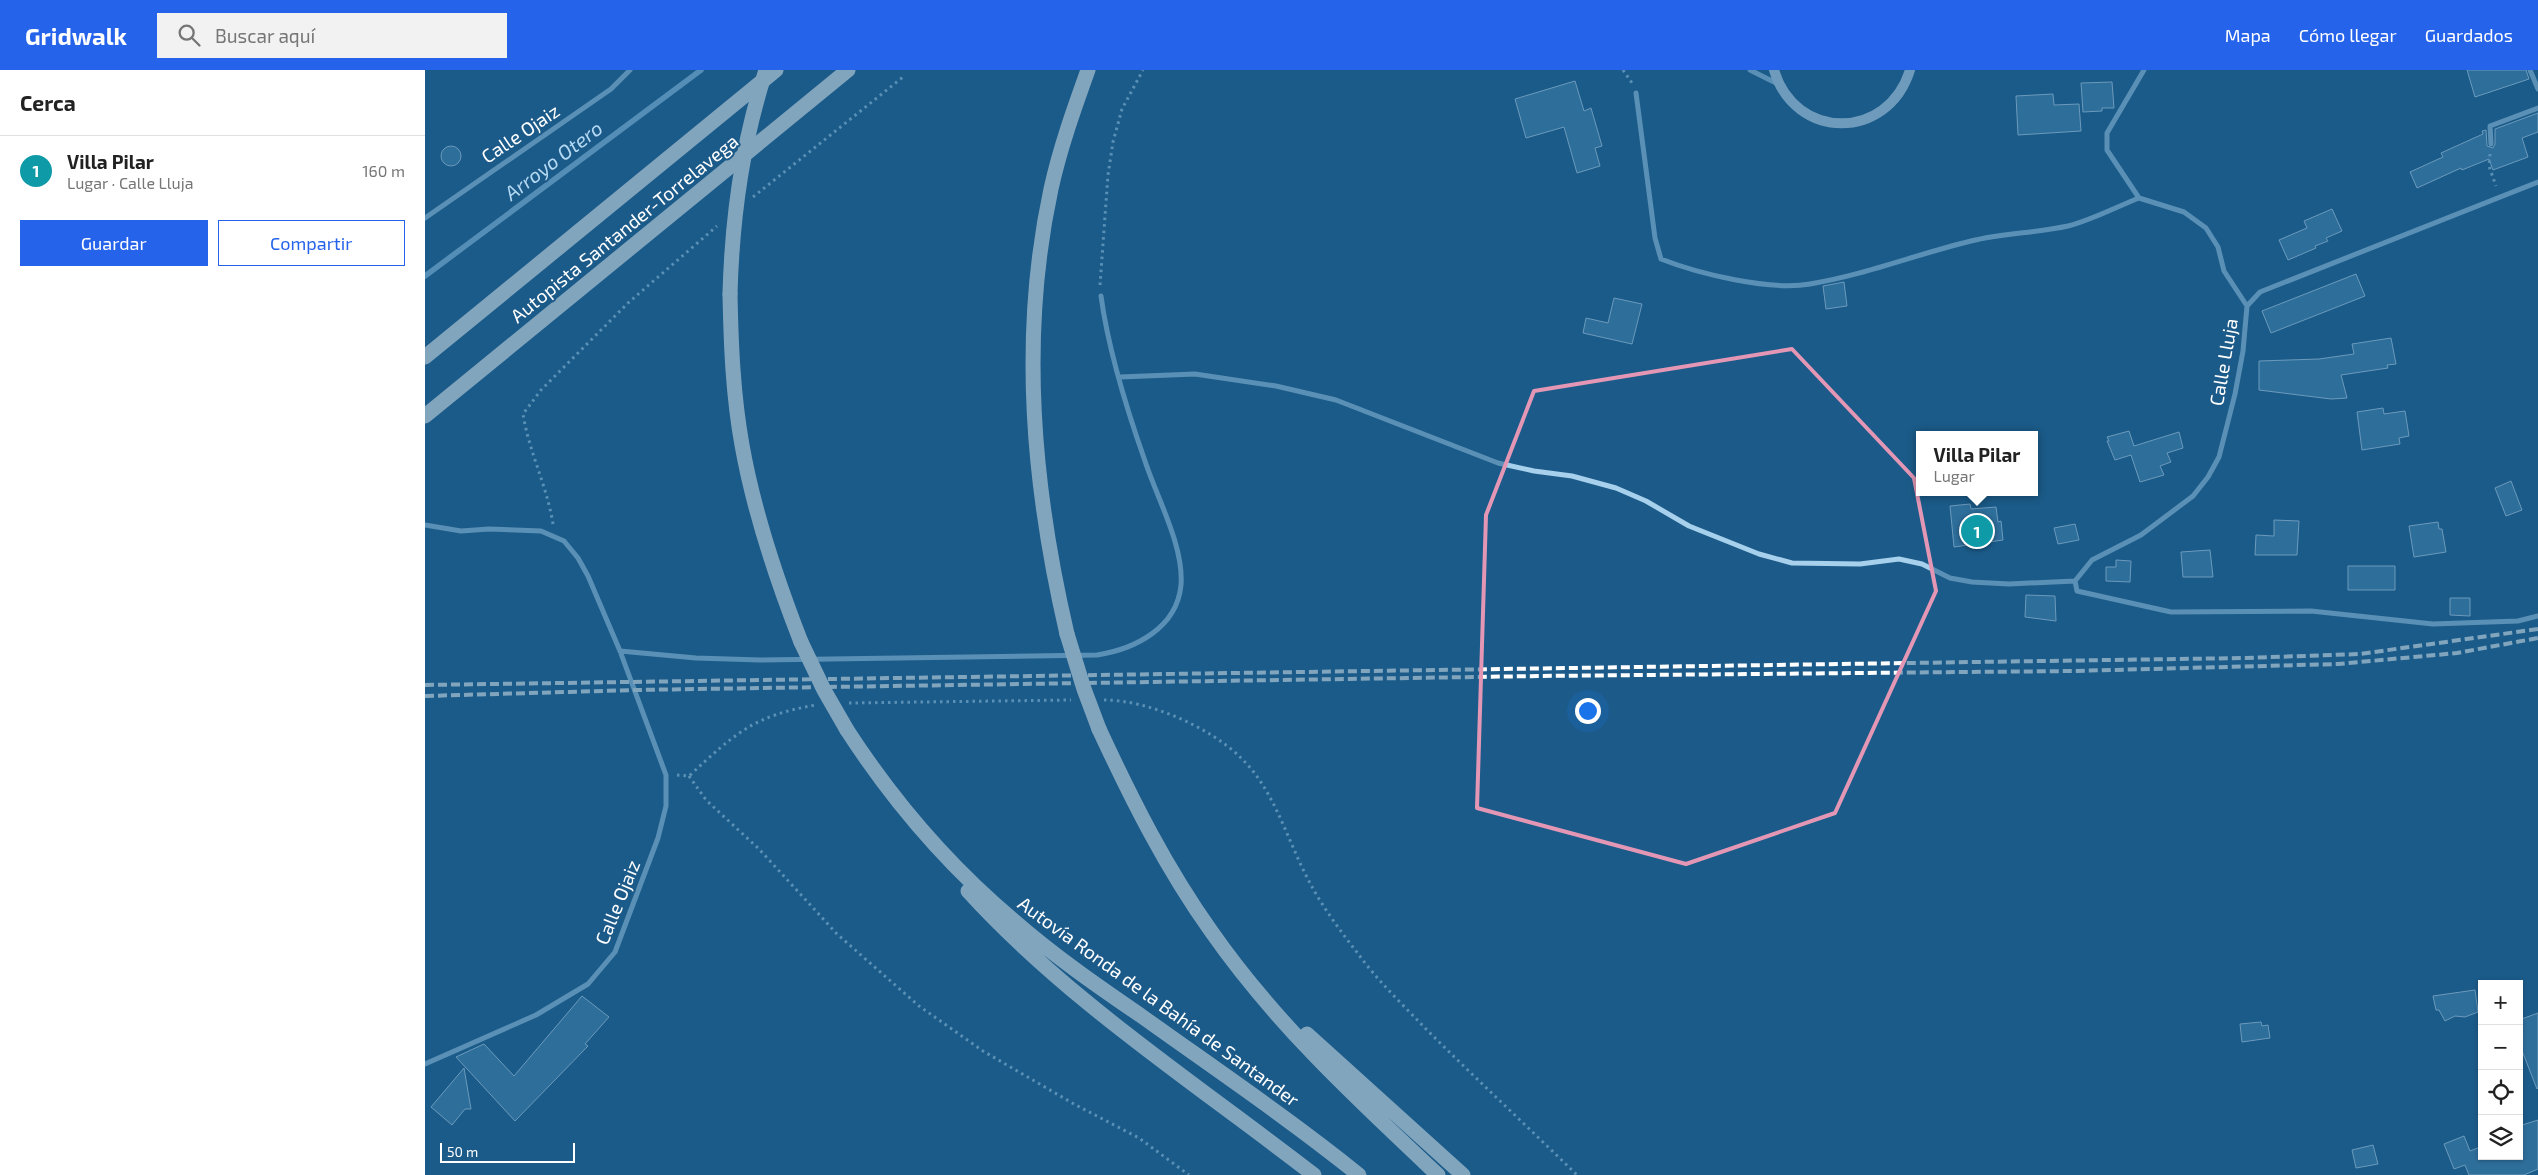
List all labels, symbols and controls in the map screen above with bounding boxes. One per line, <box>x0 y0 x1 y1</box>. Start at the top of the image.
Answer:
search box <box>157 13 507 58</box>
text: Gridwalk <box>25 21 127 50</box>
icon: search <box>175 21 203 49</box>
text: Buscar aquí <box>215 24 315 47</box>
text: Mapa <box>2225 24 2271 46</box>
text: Cómo llegar <box>2299 24 2397 46</box>
text: Guardados <box>2425 24 2513 46</box>
text: Cerca <box>20 90 76 115</box>
street label: Calle Ojaiz <box>477 99 563 167</box>
water label: Arroyo Otero <box>498 115 607 206</box>
street label: Autopista Santander-Torrelavega <box>506 129 742 327</box>
text: Villa Pilar <box>67 150 154 173</box>
text: 1 <box>33 161 39 180</box>
text: 160 m <box>362 161 405 180</box>
text: Lugar · Calle Lluja <box>67 173 193 192</box>
button: Guardar <box>20 220 208 266</box>
button: Compartir <box>218 220 405 266</box>
street label: Calle Lluja <box>2204 316 2242 408</box>
popup <box>1916 431 2038 496</box>
text: Villa Pilar <box>1934 443 2020 466</box>
text: Lugar <box>1934 466 1975 485</box>
pin: 1 <box>1961 512 1993 550</box>
your location <box>1575 698 1601 724</box>
street label: Calle Ojaiz <box>590 856 644 948</box>
street label: Autovía Ronda de la Bahía de Santander <box>1014 891 1305 1111</box>
map controls <box>2478 980 2523 1160</box>
button: + <box>2478 980 2523 1025</box>
button: − <box>2478 1025 2523 1070</box>
button: locate <box>2478 1070 2523 1115</box>
button: layers <box>2478 1115 2523 1160</box>
scale bar <box>440 1140 575 1163</box>
text: 50 m <box>447 1143 478 1160</box>

